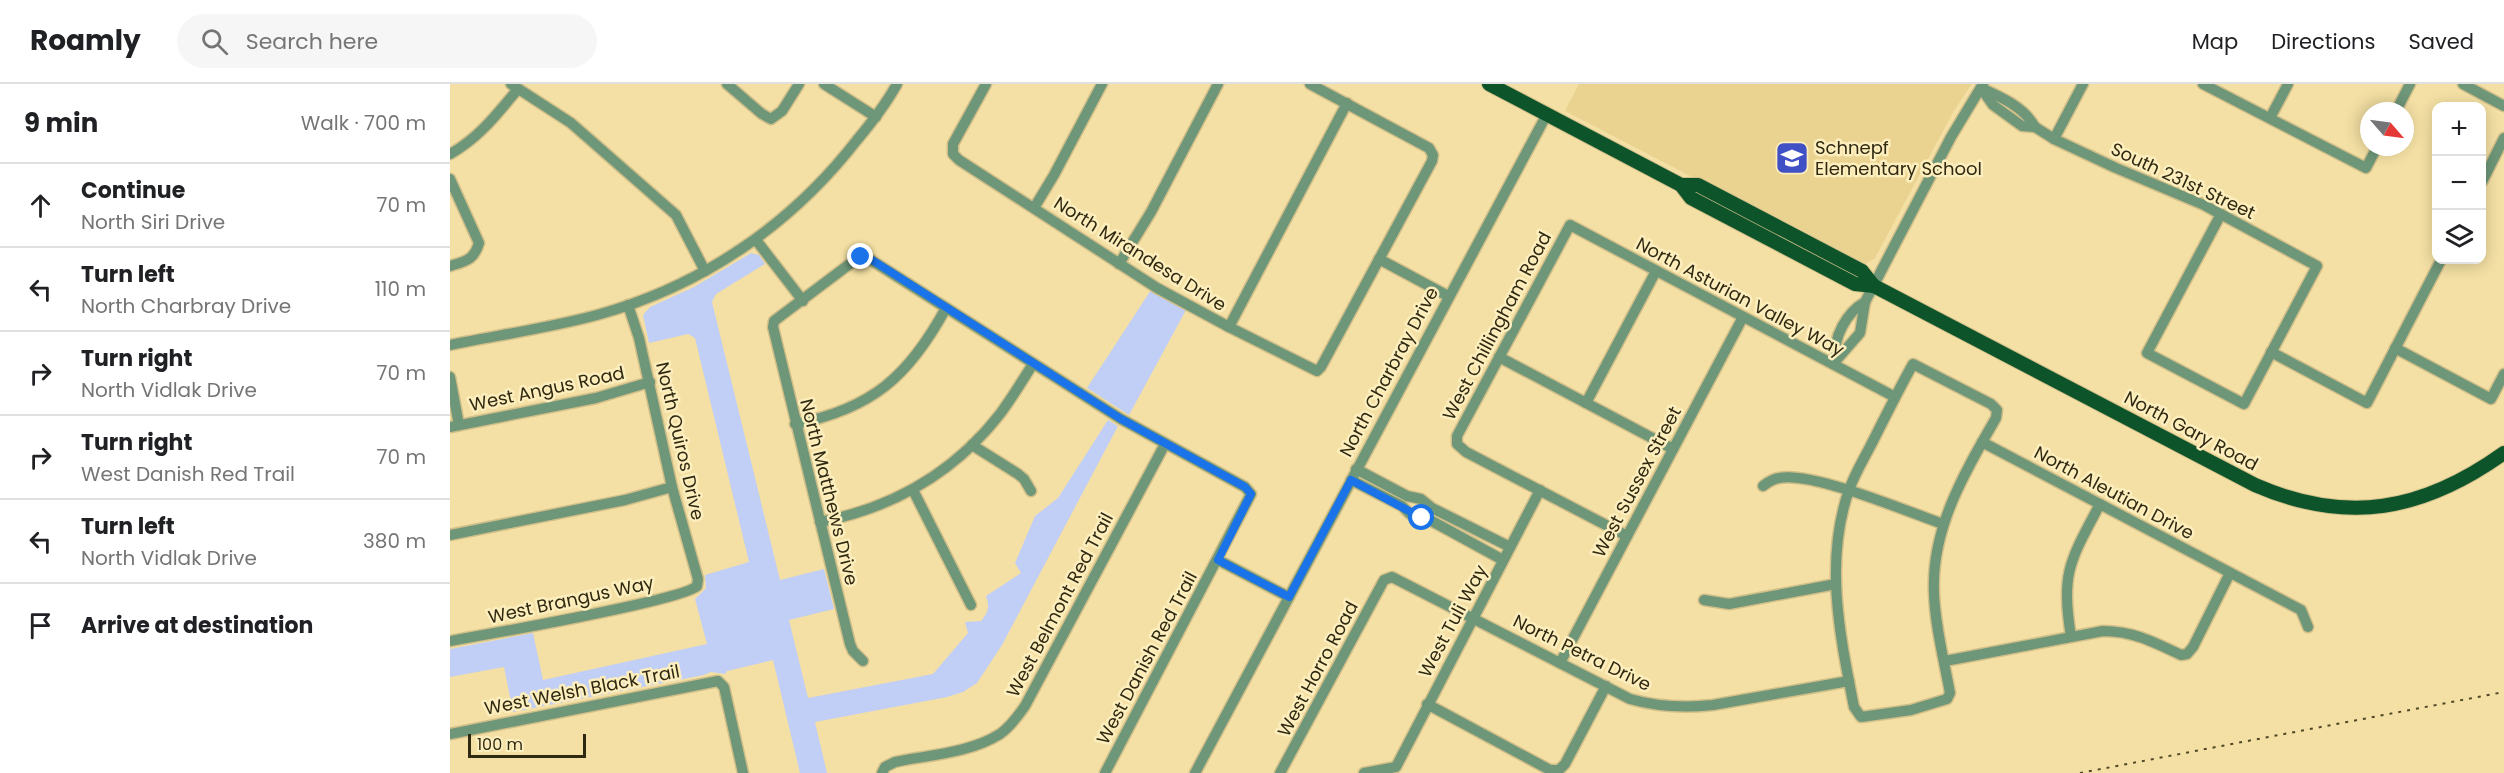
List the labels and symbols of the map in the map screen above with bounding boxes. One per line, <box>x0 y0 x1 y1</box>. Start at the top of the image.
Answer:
north arrow <box>2360 102 2414 156</box>
place label: Schnepf Elementary School <box>1815 135 1982 181</box>
street label: South 231st Street <box>2107 136 2259 225</box>
school or university icon: Schnepf Elementary School <box>1774 140 1810 176</box>
street label: North Mirandesa Drive <box>1049 190 1231 317</box>
street label: West Chillingham Road <box>1436 227 1557 424</box>
street label: North Asturian Valley Way <box>1632 231 1849 362</box>
route end <box>847 243 873 269</box>
street label: North Charbray Drive <box>1333 282 1444 461</box>
street label: North Quiros Drive <box>650 359 711 522</box>
street label: West Angus Road <box>467 360 627 417</box>
street label: North Gary Road <box>2120 385 2263 476</box>
street label: North Matthews Drive <box>794 396 865 588</box>
street label: West Sussex Street <box>1586 402 1687 562</box>
street label: North Aleutian Drive <box>2030 440 2199 545</box>
route start <box>1408 504 1434 530</box>
street label: West Belmont Red Trail <box>1000 508 1119 701</box>
street label: West Tuli Way <box>1412 560 1493 682</box>
street label: West Danish Red Trail <box>1090 567 1203 749</box>
street label: West Brangus Way <box>486 570 656 629</box>
street label: West Horro Road <box>1271 597 1364 741</box>
street label: North Petra Drive <box>1509 608 1655 697</box>
street label: West Welsh Black Trail <box>482 658 682 721</box>
scale bar <box>468 731 586 758</box>

